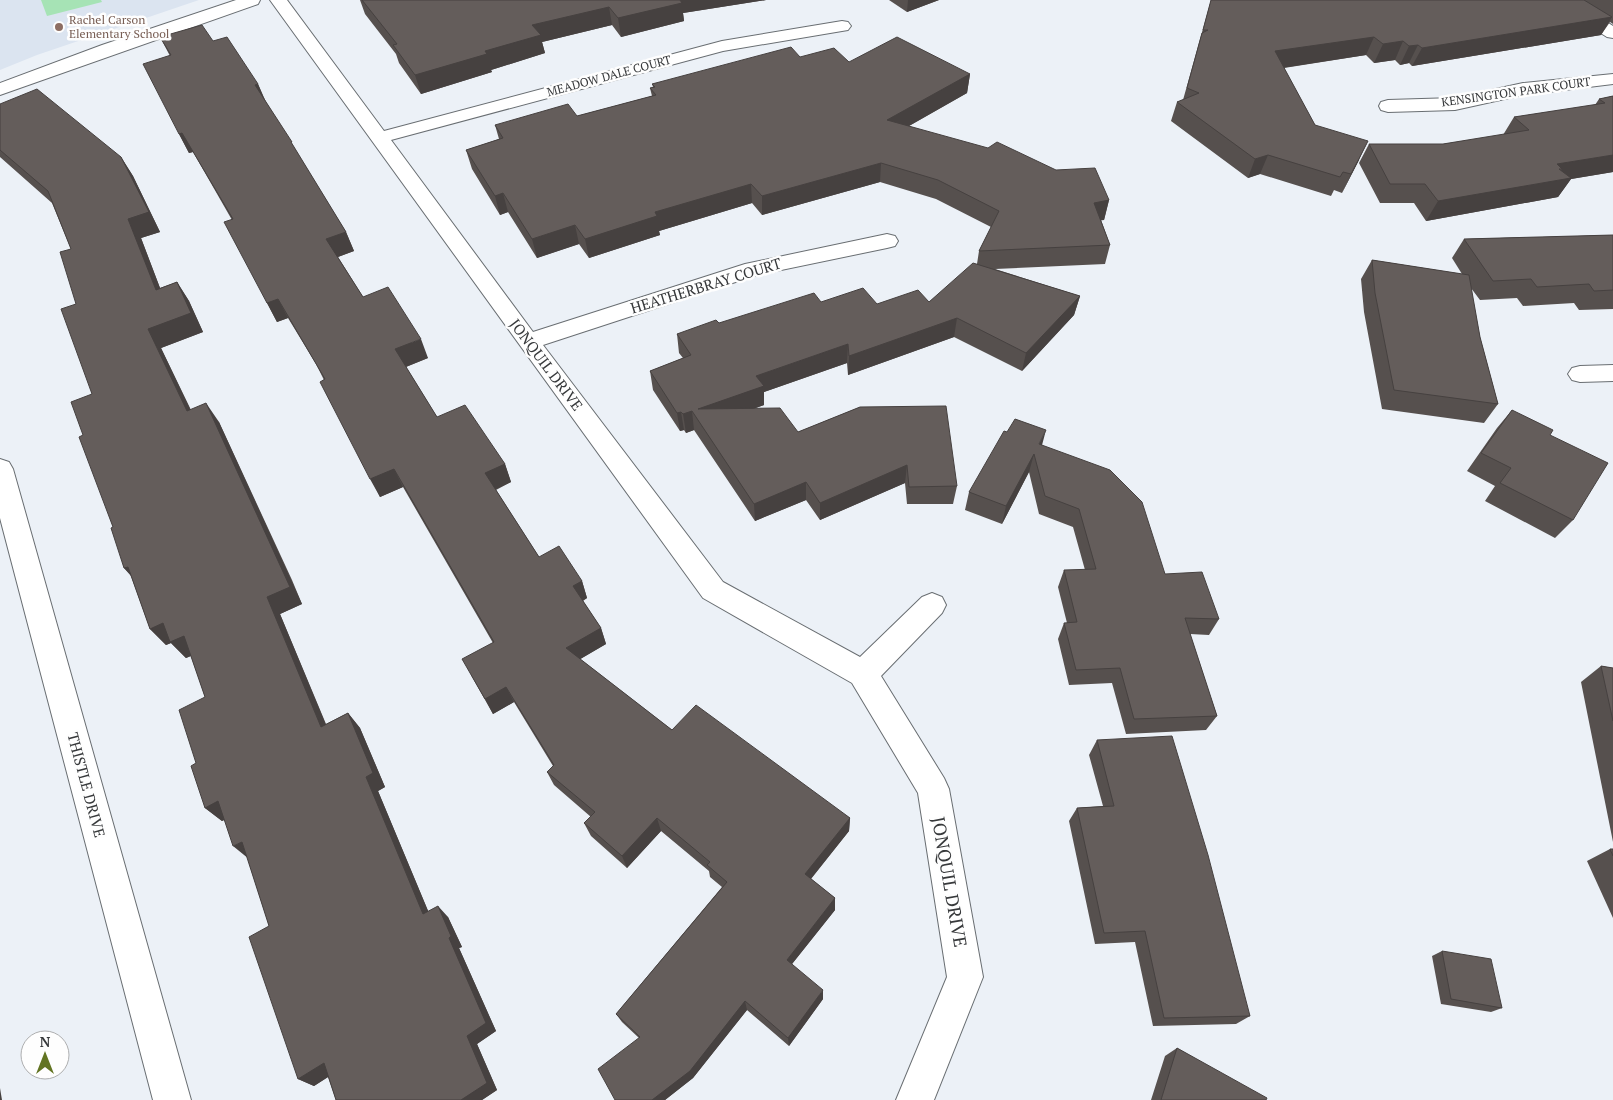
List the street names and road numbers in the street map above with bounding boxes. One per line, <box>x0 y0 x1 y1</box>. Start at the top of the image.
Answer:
street label: MEADOW DALE COURT <box>545 52 673 99</box>
street label: KENSINGTON PARK COURT <box>1440 74 1592 109</box>
street label: HEATHERBRAY COURT <box>628 253 784 318</box>
street label: JONQUIL DRIVE <box>506 314 588 414</box>
street label: THISTLE DRIVE <box>63 730 111 839</box>
street label: JONQUIL DRIVE <box>927 815 973 949</box>

